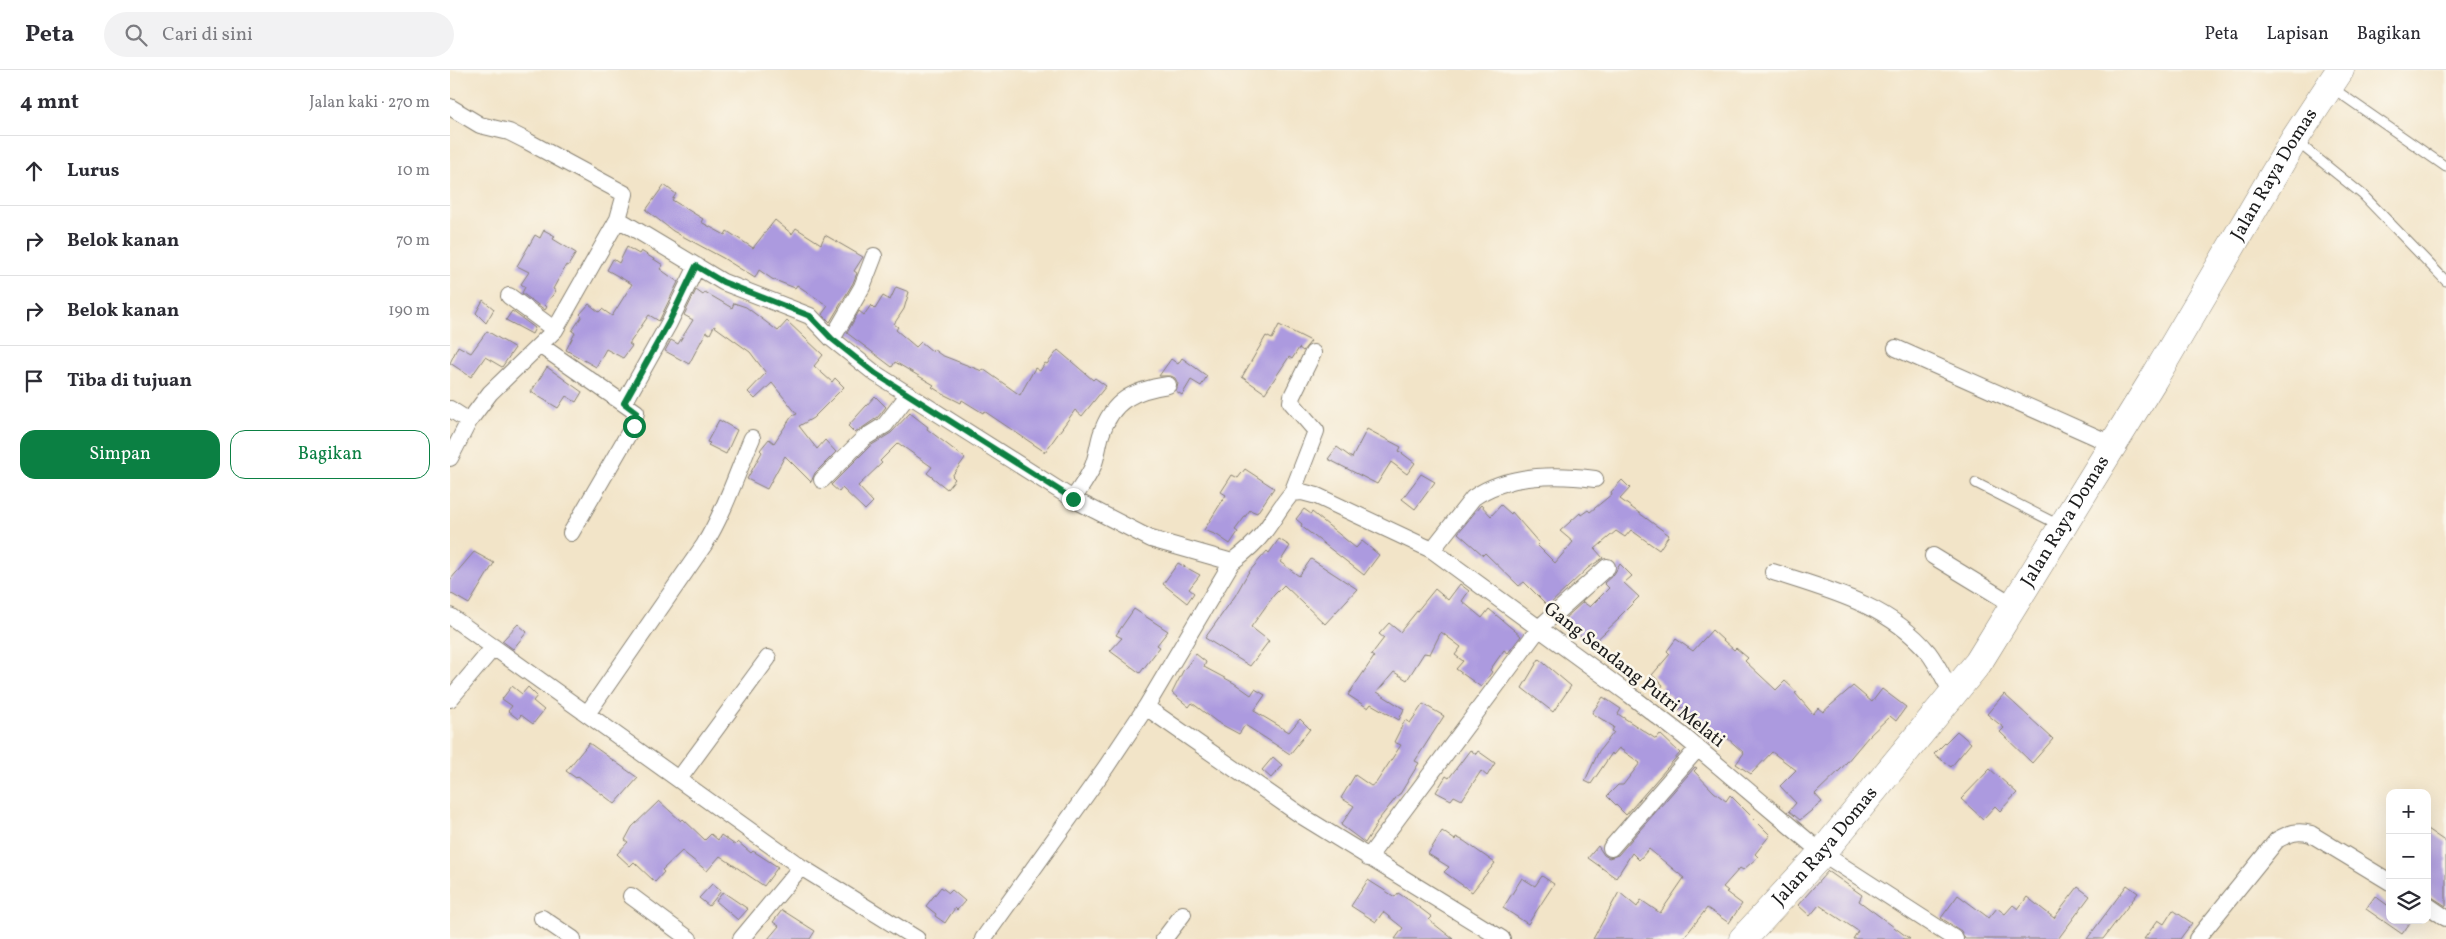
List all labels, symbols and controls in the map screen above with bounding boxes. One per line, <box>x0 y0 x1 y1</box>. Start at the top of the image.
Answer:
search box <box>104 12 454 57</box>
text: Peta <box>25 18 74 52</box>
icon: search <box>122 21 150 49</box>
text: Cari di sini <box>162 22 253 48</box>
text: Peta <box>2205 22 2238 47</box>
text: Lapisan <box>2266 22 2329 47</box>
text: Bagikan <box>2357 22 2421 47</box>
text: 4 mnt <box>20 88 79 117</box>
text: Jalan kaki · 270 m <box>309 92 430 114</box>
street label: Jalan Raya Domas <box>2225 103 2324 245</box>
icon: ahead <box>20 157 48 185</box>
text: Lurus <box>67 158 119 184</box>
text: 10 m <box>397 160 430 182</box>
icon: right <box>20 227 48 255</box>
text: Belok kanan <box>67 228 179 254</box>
text: 70 m <box>396 230 430 252</box>
icon: right <box>20 297 48 325</box>
text: Belok kanan <box>67 298 179 324</box>
text: 190 m <box>388 300 430 322</box>
icon: arrive <box>20 367 48 395</box>
text: Tiba di tujuan <box>67 368 192 394</box>
route start <box>623 415 646 438</box>
button: Simpan <box>20 430 220 479</box>
button: Bagikan <box>230 430 430 479</box>
street label: Jalan Raya Domas <box>2015 451 2116 592</box>
route end <box>1062 488 1085 511</box>
street label: Gang Sendang Putri Melati <box>1538 596 1730 754</box>
street label: Jalan Raya Domas <box>1767 781 1884 912</box>
map controls <box>2386 789 2431 924</box>
button: + <box>2386 789 2431 834</box>
button: − <box>2386 834 2431 879</box>
button: layers <box>2386 879 2431 924</box>

